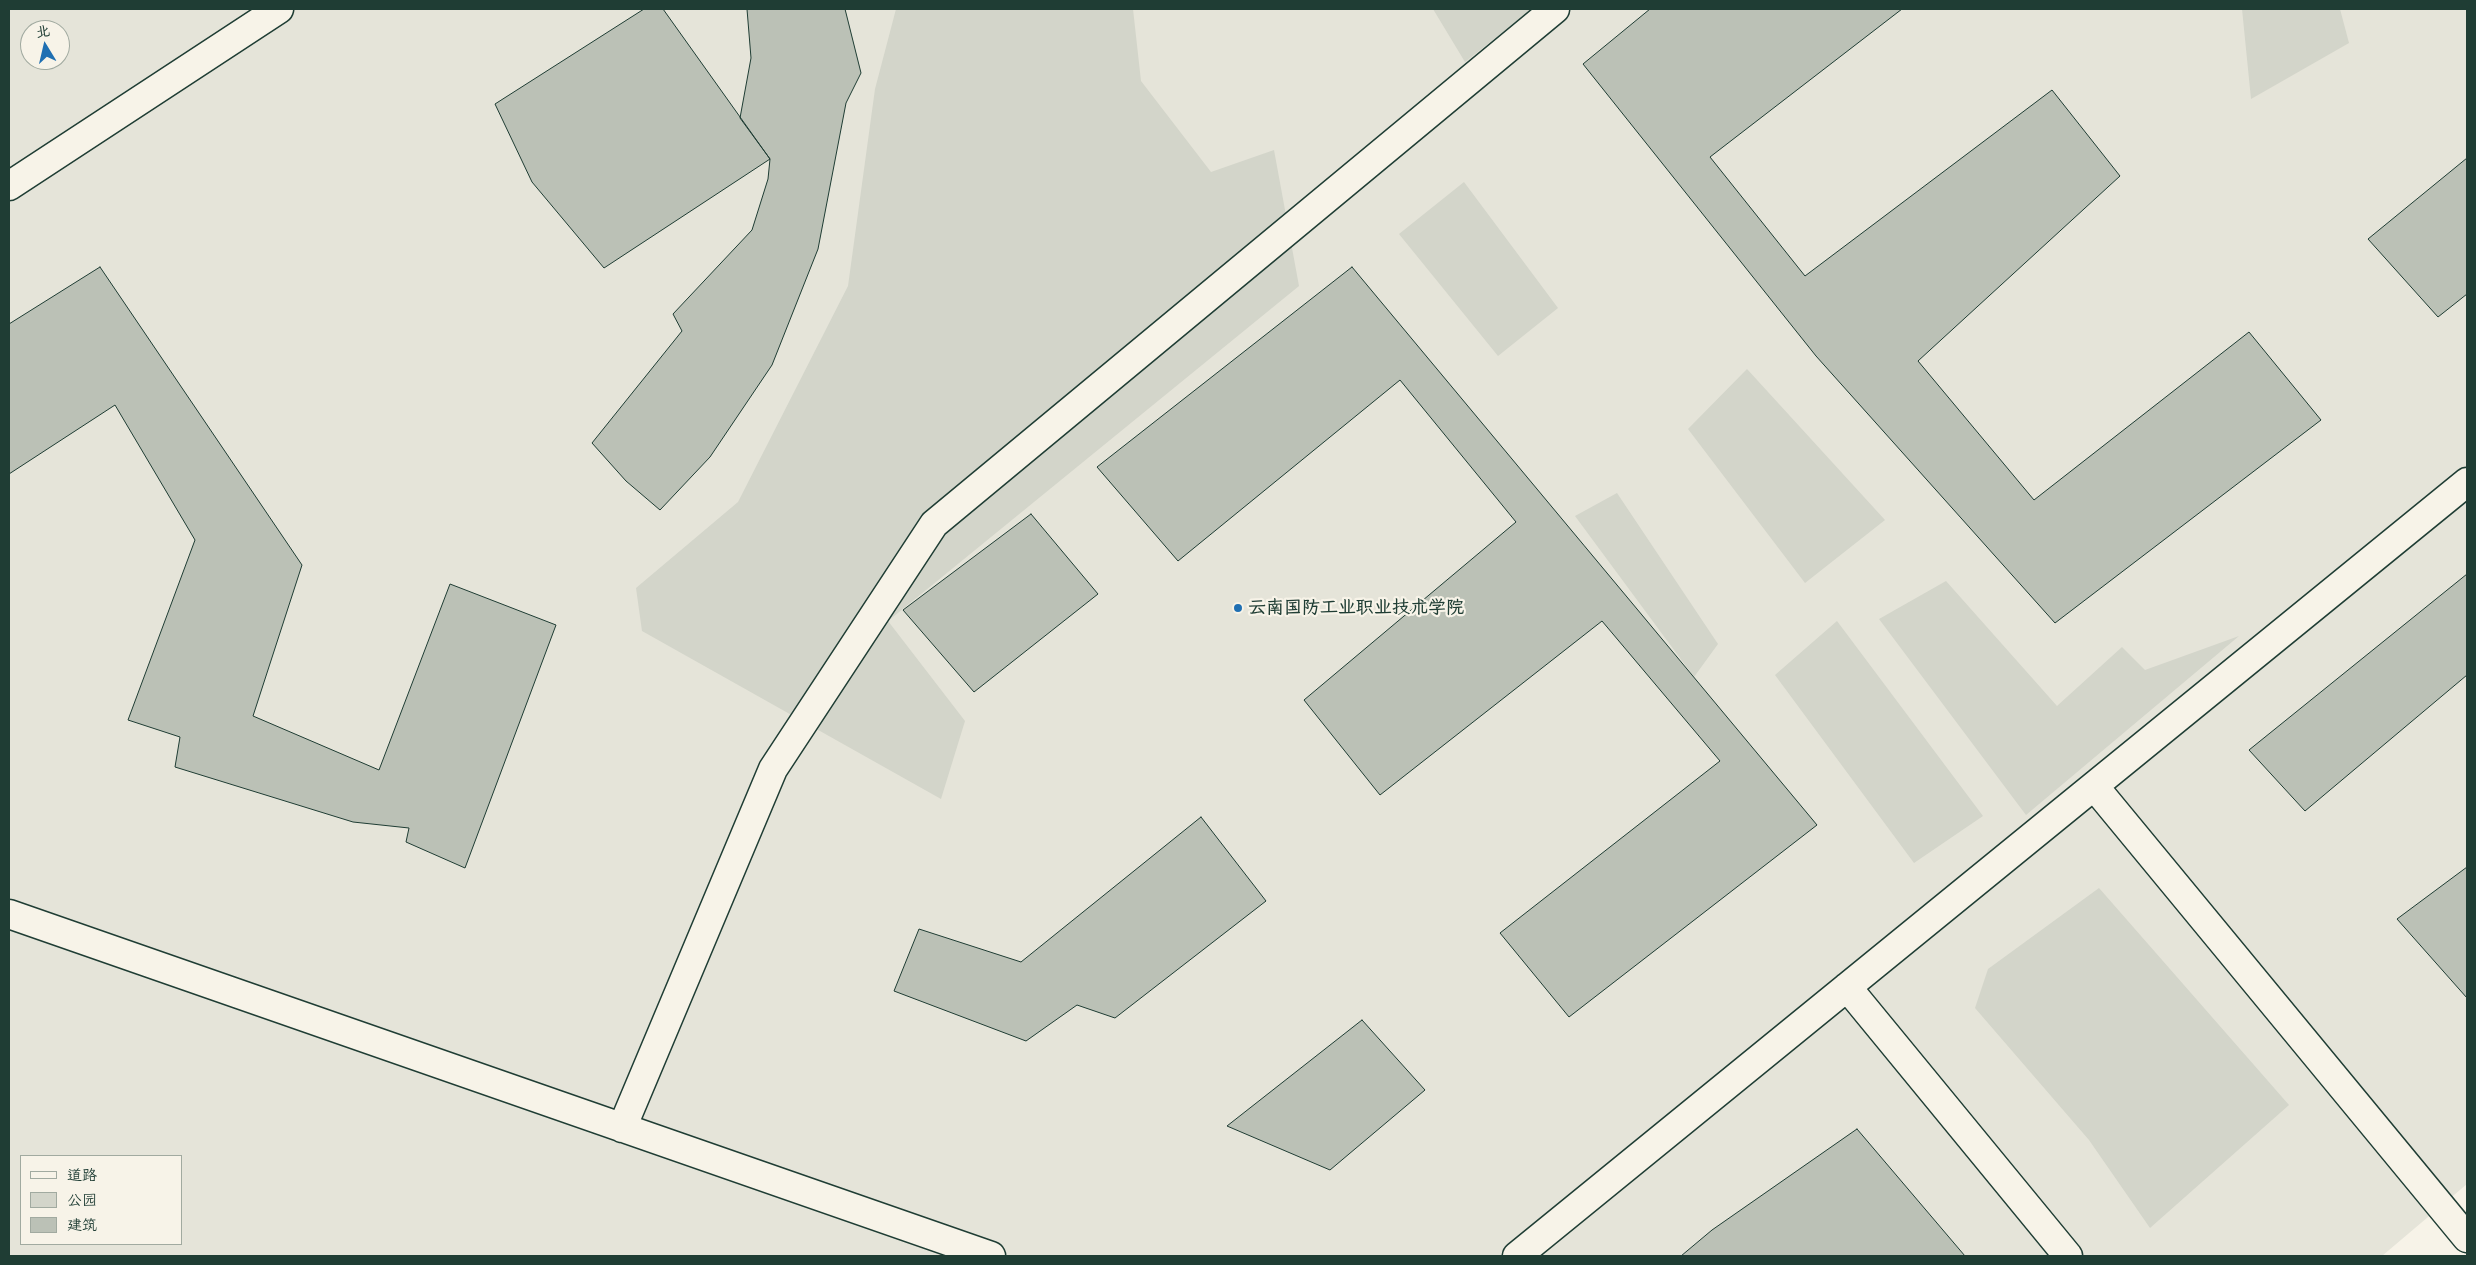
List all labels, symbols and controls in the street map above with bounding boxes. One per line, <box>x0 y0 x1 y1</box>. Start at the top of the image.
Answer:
north arrow <box>20 20 70 70</box>
text: 北 <box>34 21 51 41</box>
place label: 云南国防工业职业技术学院 <box>1248 597 1464 619</box>
marker: 云南国防工业职业技术学院 <box>1232 602 1244 614</box>
legend <box>20 1155 182 1245</box>
text: 道路 <box>67 1165 97 1184</box>
text: 公园 <box>67 1190 97 1209</box>
text: 建筑 <box>67 1215 97 1234</box>

